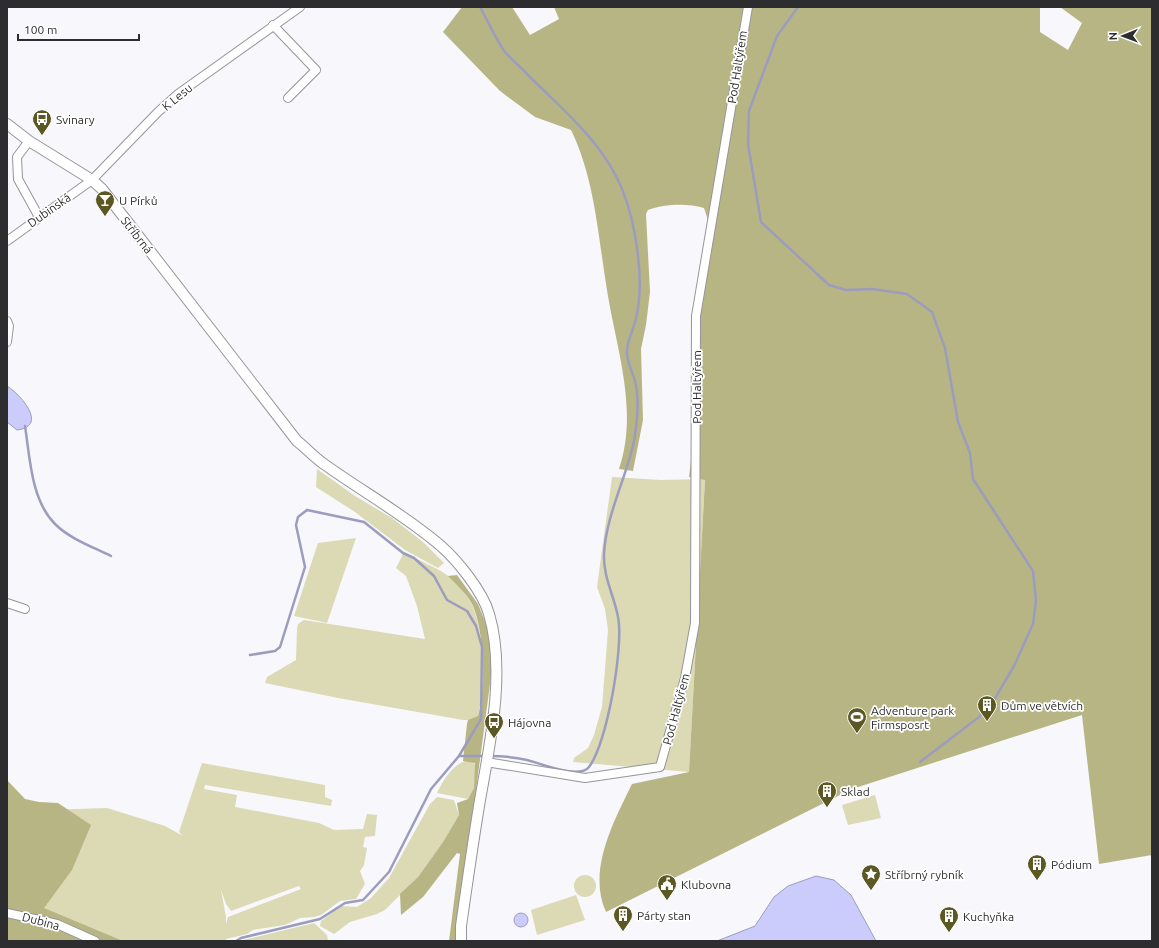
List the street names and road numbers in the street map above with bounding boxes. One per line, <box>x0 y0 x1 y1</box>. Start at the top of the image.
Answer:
street label: Pod Haltýřem <box>725 30 749 104</box>
street label: K Lesu <box>159 81 195 113</box>
street label: Dubinská <box>25 190 73 230</box>
street label: Stříbrná <box>119 214 155 256</box>
street label: Pod Haltýřem <box>690 350 703 424</box>
street label: Pod Haltýřem <box>660 672 692 746</box>
street label: Dubina <box>21 910 61 932</box>

